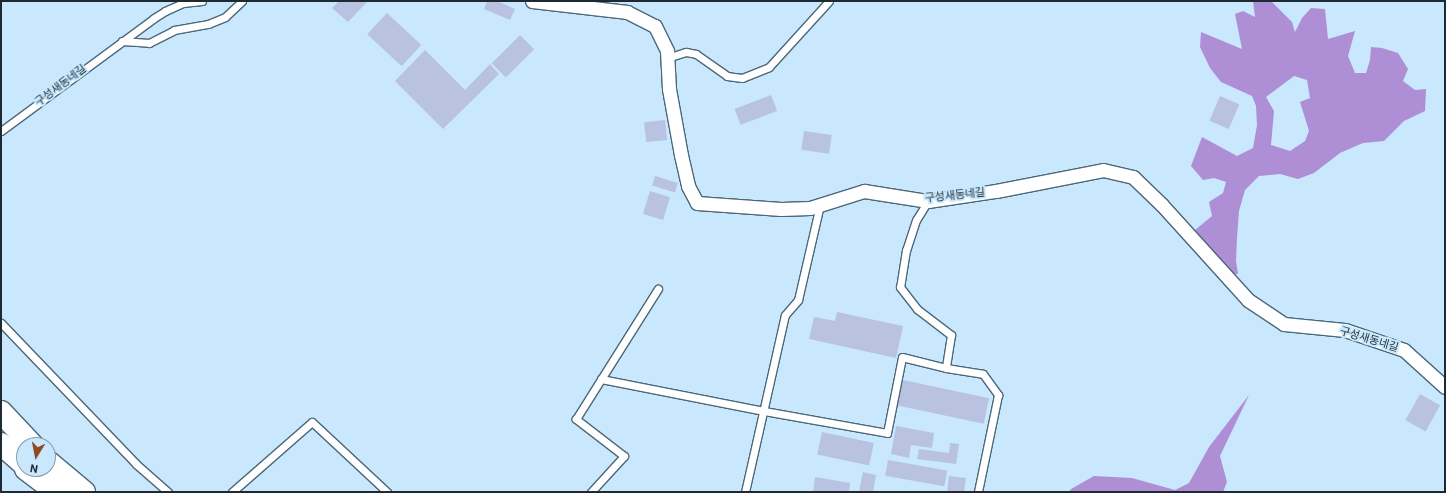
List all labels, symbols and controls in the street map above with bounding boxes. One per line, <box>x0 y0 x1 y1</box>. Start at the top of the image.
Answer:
street label: 구성새동네길 <box>33 62 89 110</box>
street label: 구성새동네길 <box>924 186 986 206</box>
street label: 구성새동네길 <box>1338 325 1400 355</box>
north arrow <box>16 437 56 477</box>
text: N <box>29 461 39 475</box>

